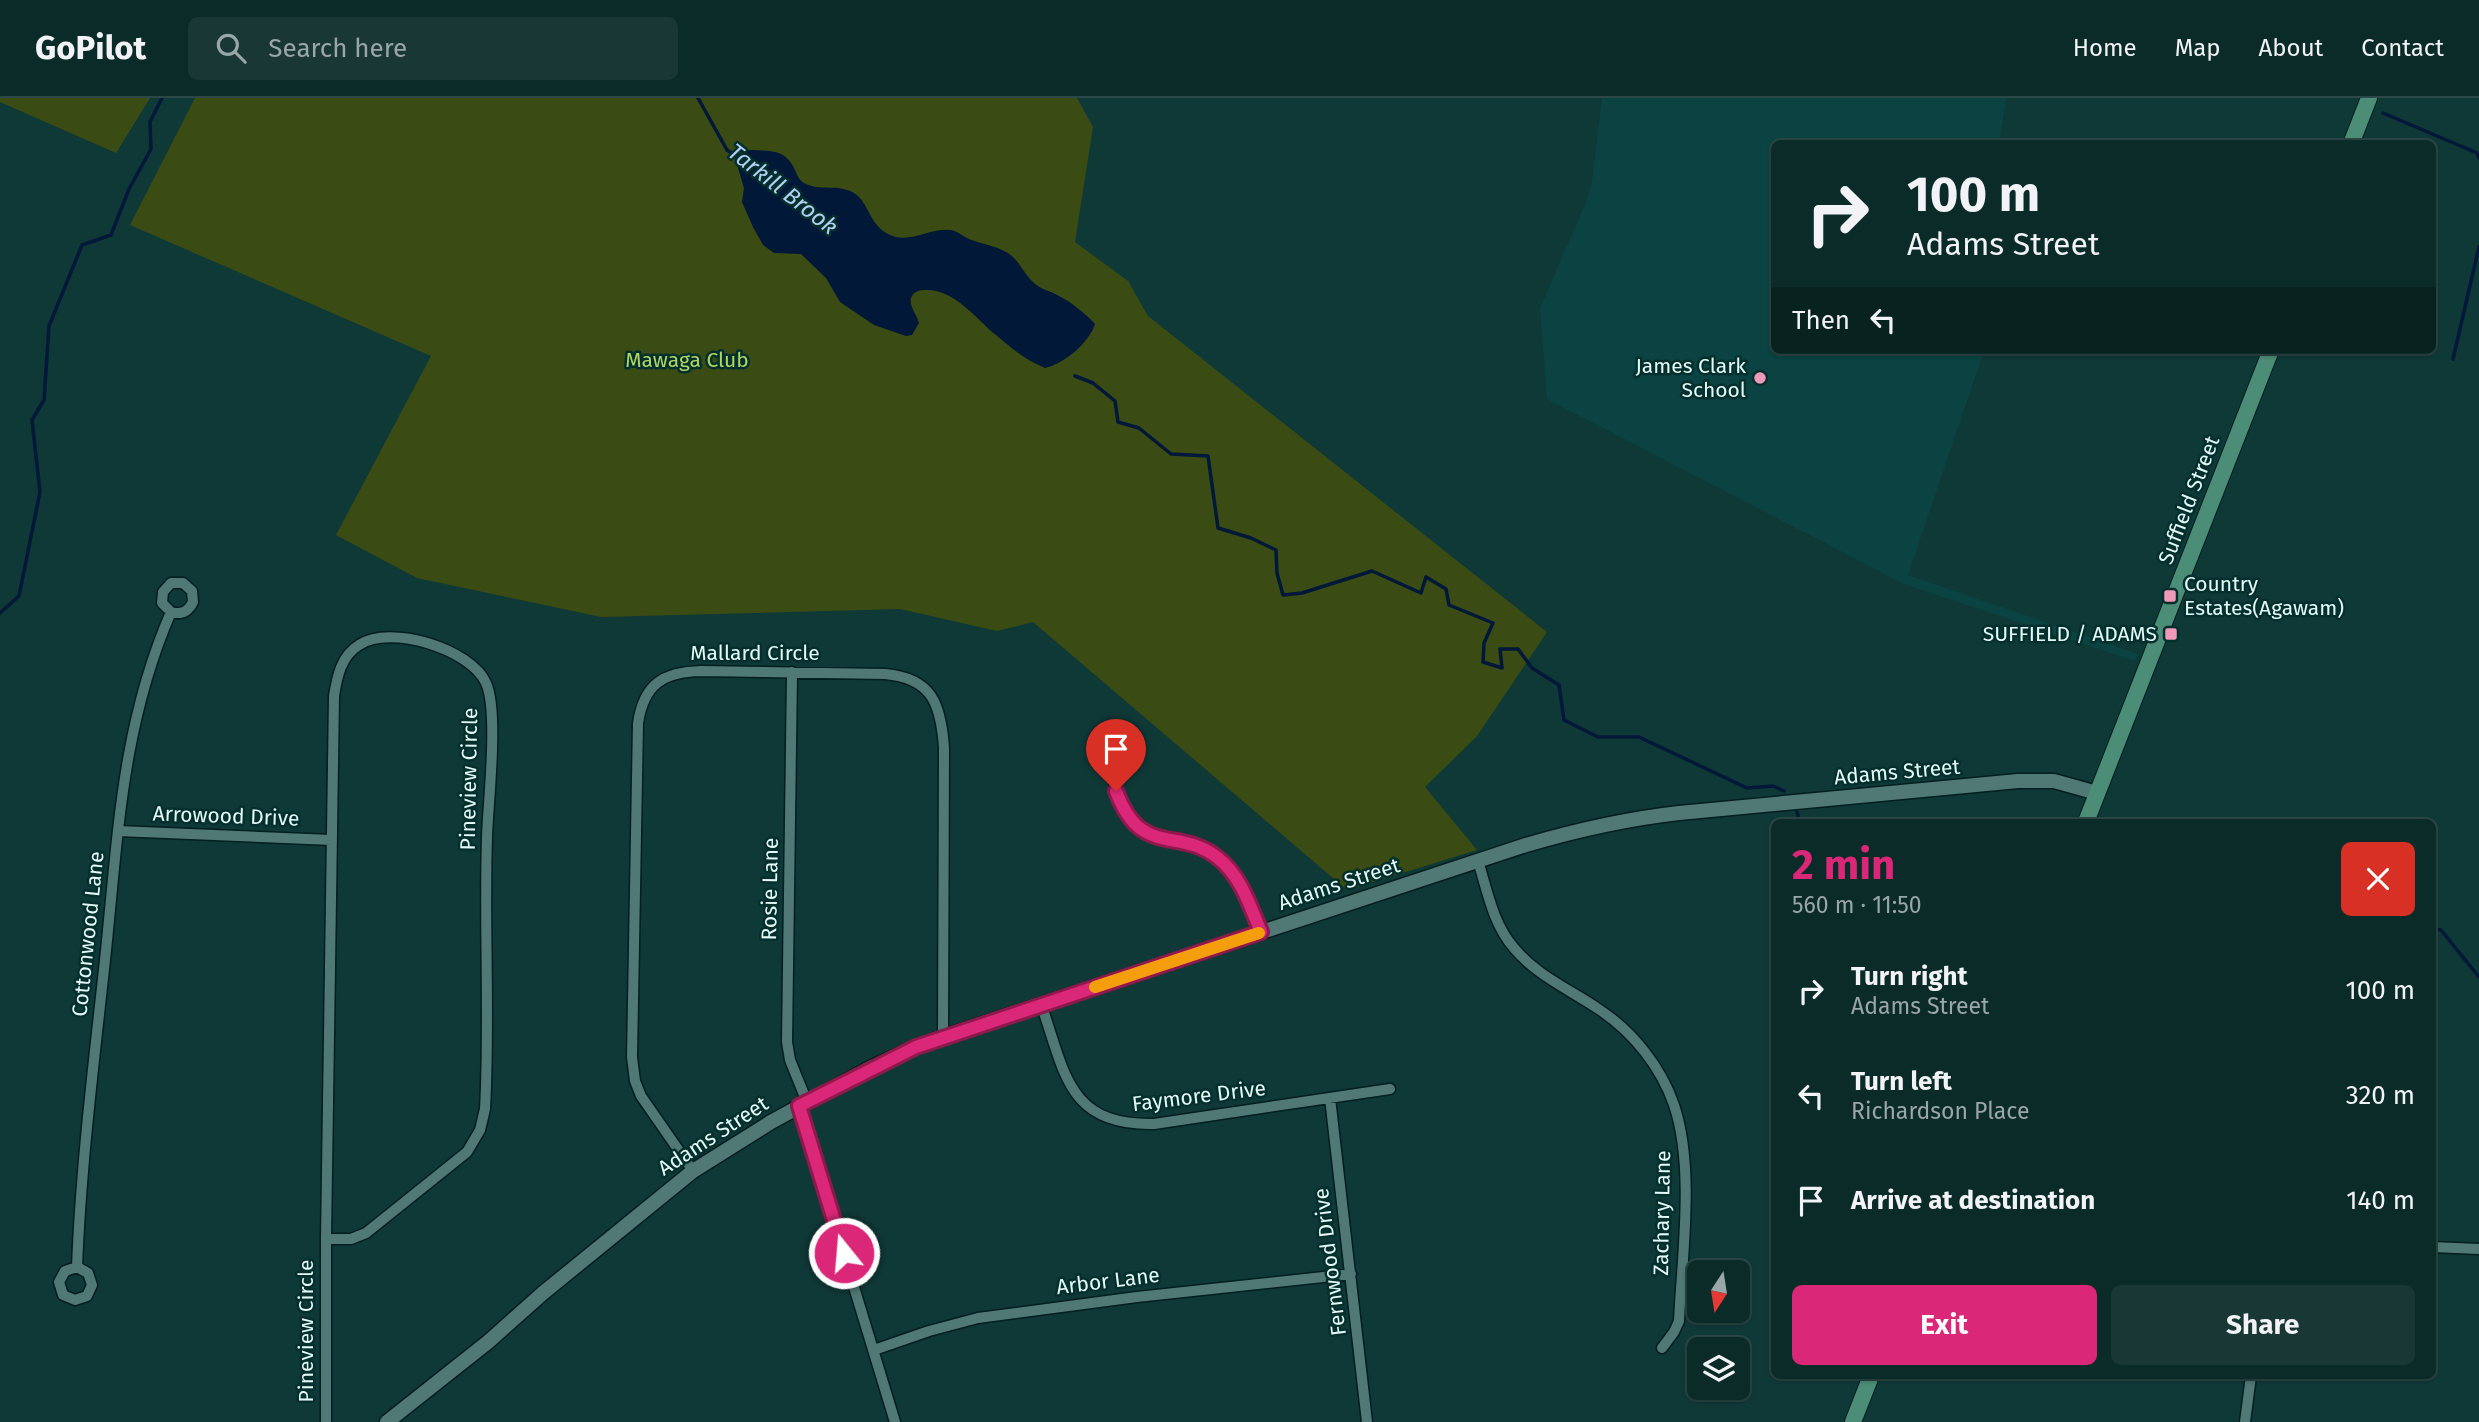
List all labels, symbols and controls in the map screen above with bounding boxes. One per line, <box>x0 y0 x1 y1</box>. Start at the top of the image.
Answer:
search box <box>188 17 678 80</box>
text: GoPilot <box>35 28 146 68</box>
icon: search <box>212 29 250 67</box>
text: Search here <box>268 33 407 64</box>
text: Home <box>2073 34 2137 62</box>
text: Map <box>2175 34 2221 62</box>
text: About <box>2259 34 2323 62</box>
text: Contact <box>2361 34 2444 62</box>
water label: Tarkill Brook <box>723 137 843 241</box>
text: 100 m <box>1907 165 2040 224</box>
icon: right <box>1792 168 1883 259</box>
text: Adams Street <box>1907 225 2100 263</box>
icon: left <box>1864 301 1902 339</box>
text: Then <box>1792 305 1850 336</box>
park label: Mawaga Club <box>625 347 749 373</box>
place label: James Clark School <box>1635 353 1746 403</box>
marker: James Clark School <box>1752 370 1768 386</box>
street label: Suffield Street <box>2153 432 2226 568</box>
place label: Country Estates(Agawam) <box>2184 571 2344 621</box>
marker: Country Estates(Agawam) <box>2162 588 2178 604</box>
place label: SUFFIELD / ADAMS <box>1983 621 2157 647</box>
marker: SUFFIELD / ADAMS <box>2163 626 2179 642</box>
street label: Mallard Circle <box>690 640 820 666</box>
street label: Pineview Circle <box>455 707 483 851</box>
pin <box>1086 719 1146 791</box>
icon: arrive <box>1097 730 1135 768</box>
street label: Adams Street <box>1833 754 1961 790</box>
street label: Arrowood Drive <box>152 800 300 832</box>
street label: Rosie Lane <box>756 837 784 941</box>
text: 2 min <box>1792 840 1895 890</box>
button: close <box>2341 842 2415 916</box>
street label: Cottonwood Lane <box>66 850 110 1018</box>
street label: Adams Street <box>1275 852 1404 916</box>
text: 560 m · 11:50 <box>1792 891 1922 919</box>
text: Turn right <box>1851 961 1968 992</box>
icon: right <box>1792 972 1830 1010</box>
text: 100 m <box>2346 975 2415 1006</box>
text: Adams Street <box>1851 992 1989 1020</box>
text: Turn left <box>1851 1066 1952 1097</box>
street label: Faymore Drive <box>1131 1075 1267 1117</box>
icon: left <box>1792 1077 1830 1115</box>
text: 320 m <box>2346 1080 2415 1111</box>
street label: Adams Street <box>653 1090 773 1181</box>
text: Richardson Place <box>1851 1097 2029 1125</box>
street label: Zachary Lane <box>1648 1150 1676 1276</box>
icon: arrive <box>1792 1182 1830 1220</box>
text: Arrive at destination <box>1851 1185 2095 1216</box>
text: 140 m <box>2346 1185 2415 1216</box>
street label: Fernwood Drive <box>1308 1187 1352 1337</box>
position arrow <box>807 1216 881 1290</box>
street label: Pineview Circle <box>293 1260 319 1402</box>
north arrow <box>1687 1260 1750 1323</box>
map controls <box>1687 1260 1750 1400</box>
street label: Arbor Lane <box>1055 1262 1161 1300</box>
button: Exit <box>1792 1285 2097 1365</box>
button: Share <box>2111 1285 2415 1365</box>
button: layers <box>1687 1337 1750 1400</box>

